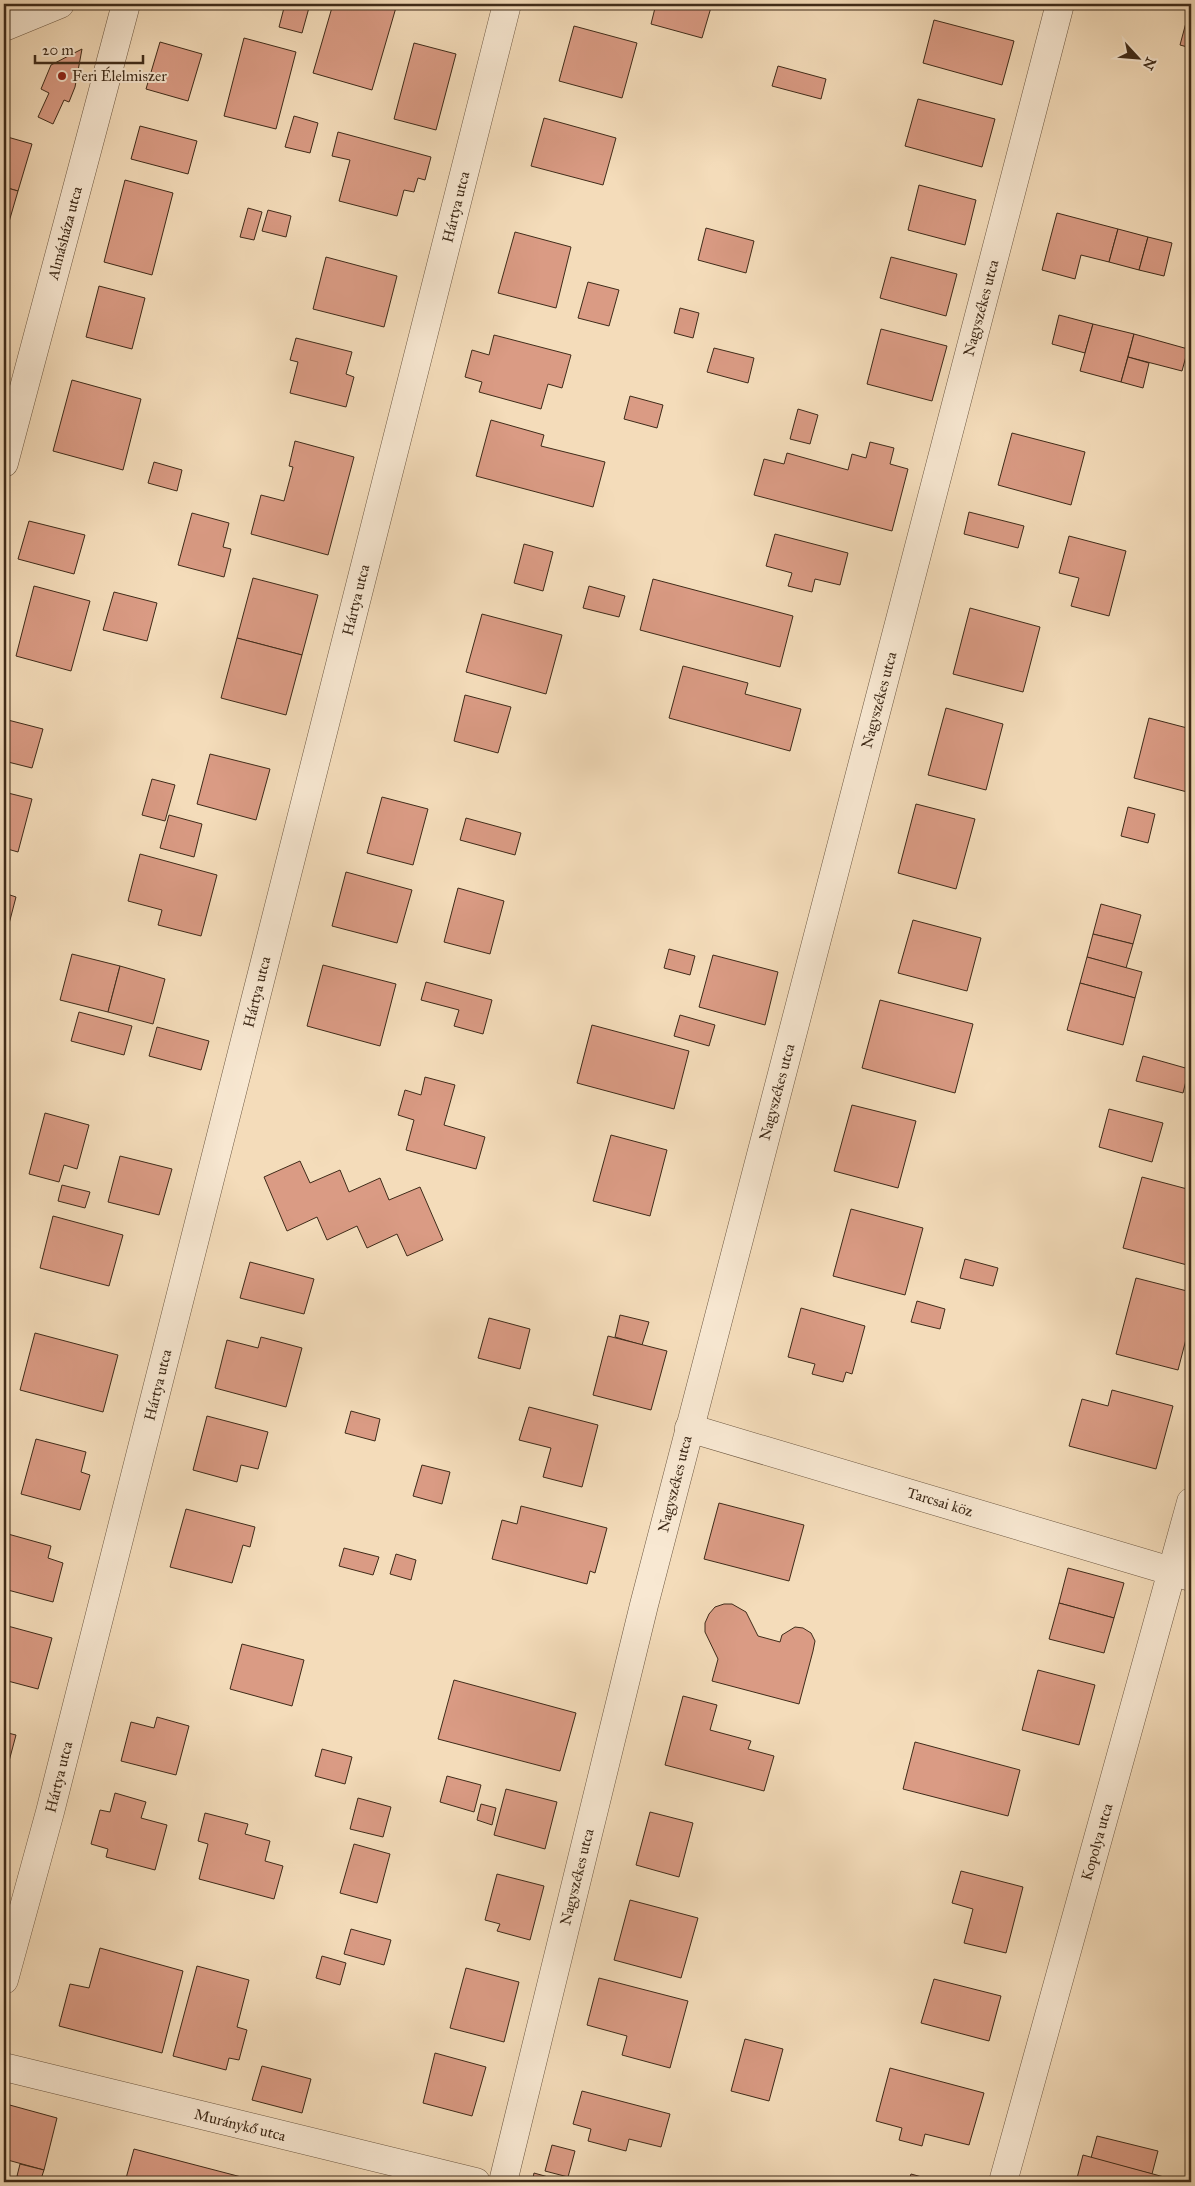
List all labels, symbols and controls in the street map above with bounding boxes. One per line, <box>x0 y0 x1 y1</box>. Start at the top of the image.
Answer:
scale bar <box>35 32 142 64</box>
north arrow <box>1112 32 1162 82</box>
text: 20 m <box>42 41 74 59</box>
text: N <box>1139 54 1159 73</box>
place label: Feri Élelmiszer <box>72 66 167 85</box>
marker: Feri Élelmiszer <box>56 70 68 82</box>
street label: Hártya utca <box>438 169 474 244</box>
street label: Almásháza utca <box>44 184 86 283</box>
street label: Nagyszékes utca <box>959 257 1003 358</box>
street label: Hártya utca <box>338 562 374 637</box>
street label: Nagyszékes utca <box>857 649 901 750</box>
street label: Hártya utca <box>239 954 275 1029</box>
street label: Nagyszékes utca <box>755 1041 799 1142</box>
street label: Hártya utca <box>140 1347 176 1422</box>
street label: Nagyszékes utca <box>654 1433 696 1534</box>
street label: Tarcsai köz <box>905 1483 975 1521</box>
street label: Hártya utca <box>41 1739 77 1814</box>
street label: Kopolya utca <box>1077 1801 1117 1883</box>
street label: Nagyszékes utca <box>556 1826 598 1927</box>
street label: Muránykő utca <box>192 2105 288 2145</box>

